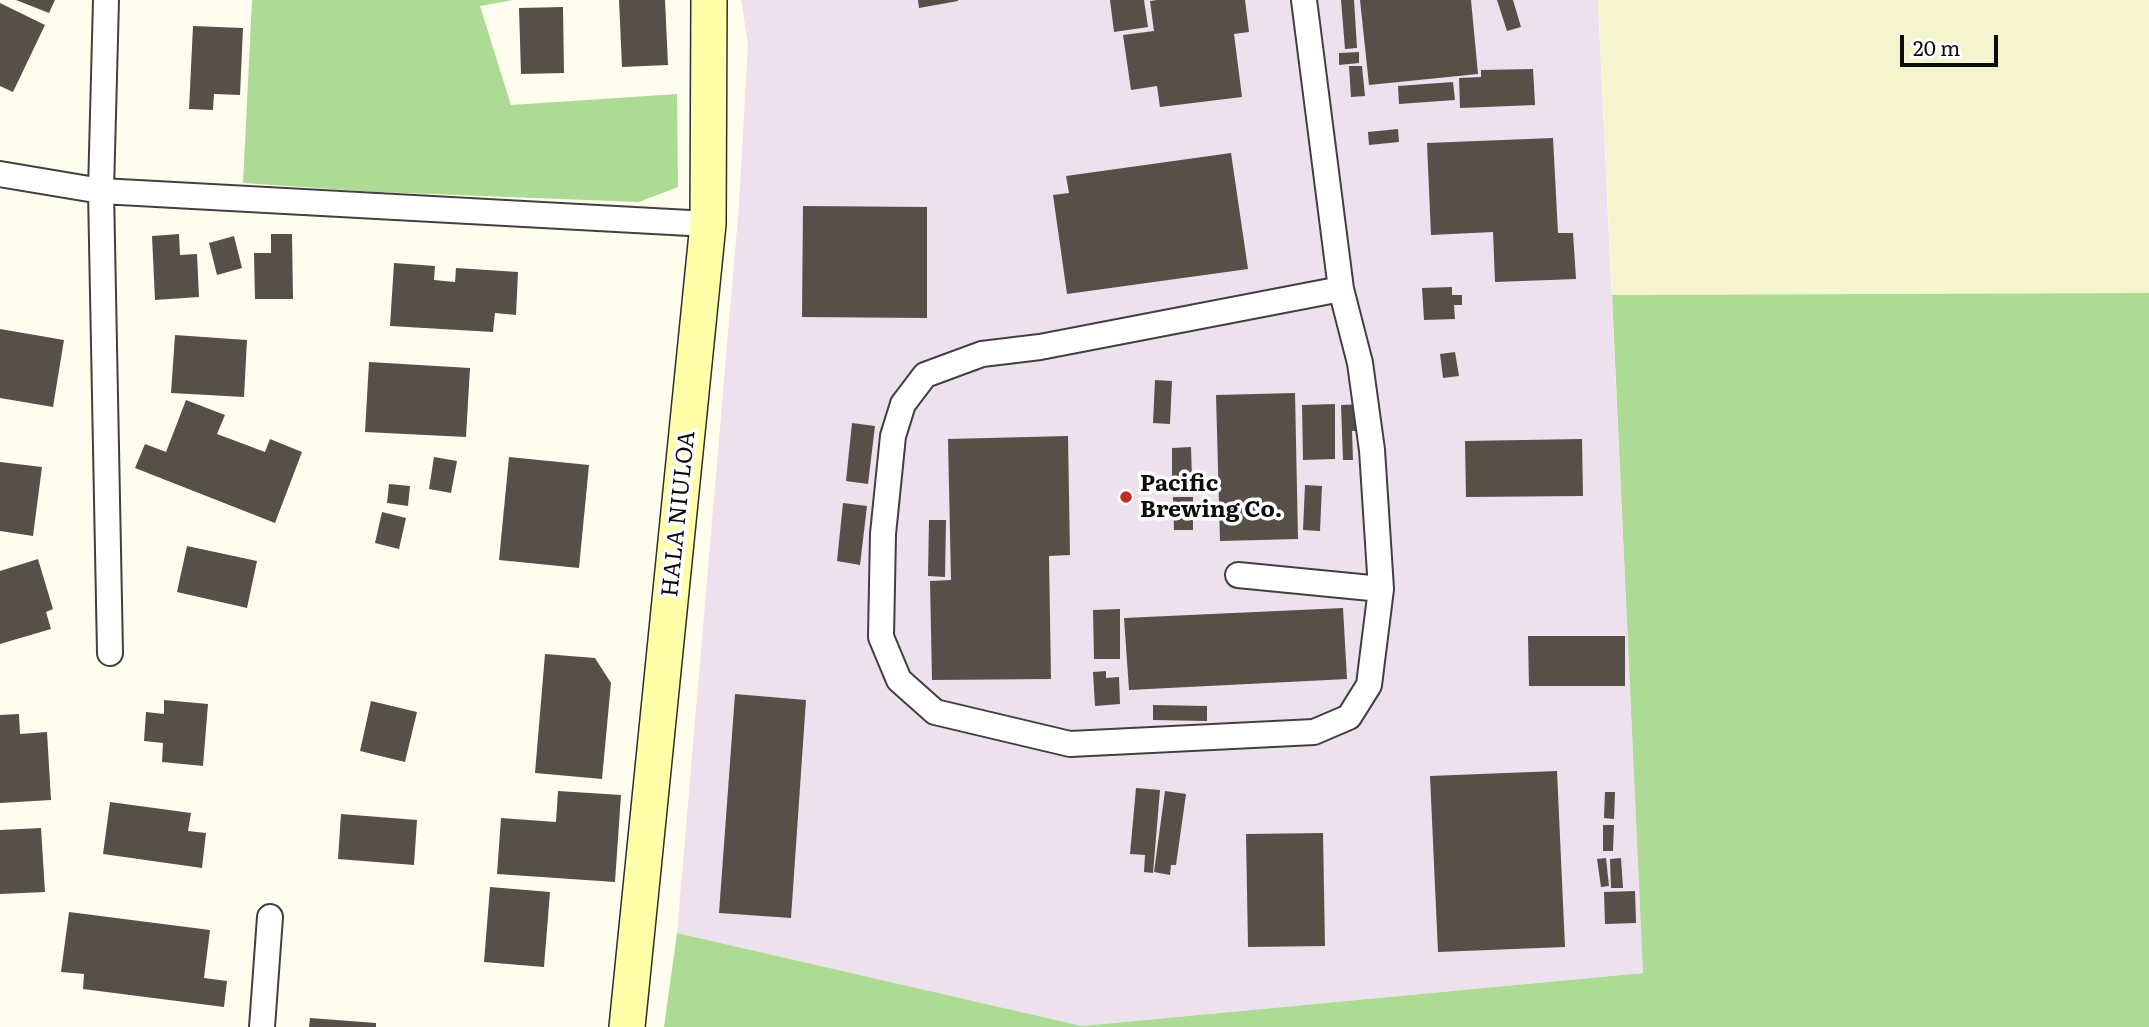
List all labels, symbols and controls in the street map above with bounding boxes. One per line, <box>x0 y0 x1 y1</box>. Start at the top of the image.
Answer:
scale bar <box>1904 21 2002 65</box>
text: 20 m <box>1913 31 1960 62</box>
street label: HALA NIULOA <box>657 429 701 599</box>
place label: Pacific Brewing Co. <box>1140 470 1282 524</box>
marker: Pacific Brewing Co. <box>1118 489 1134 505</box>

